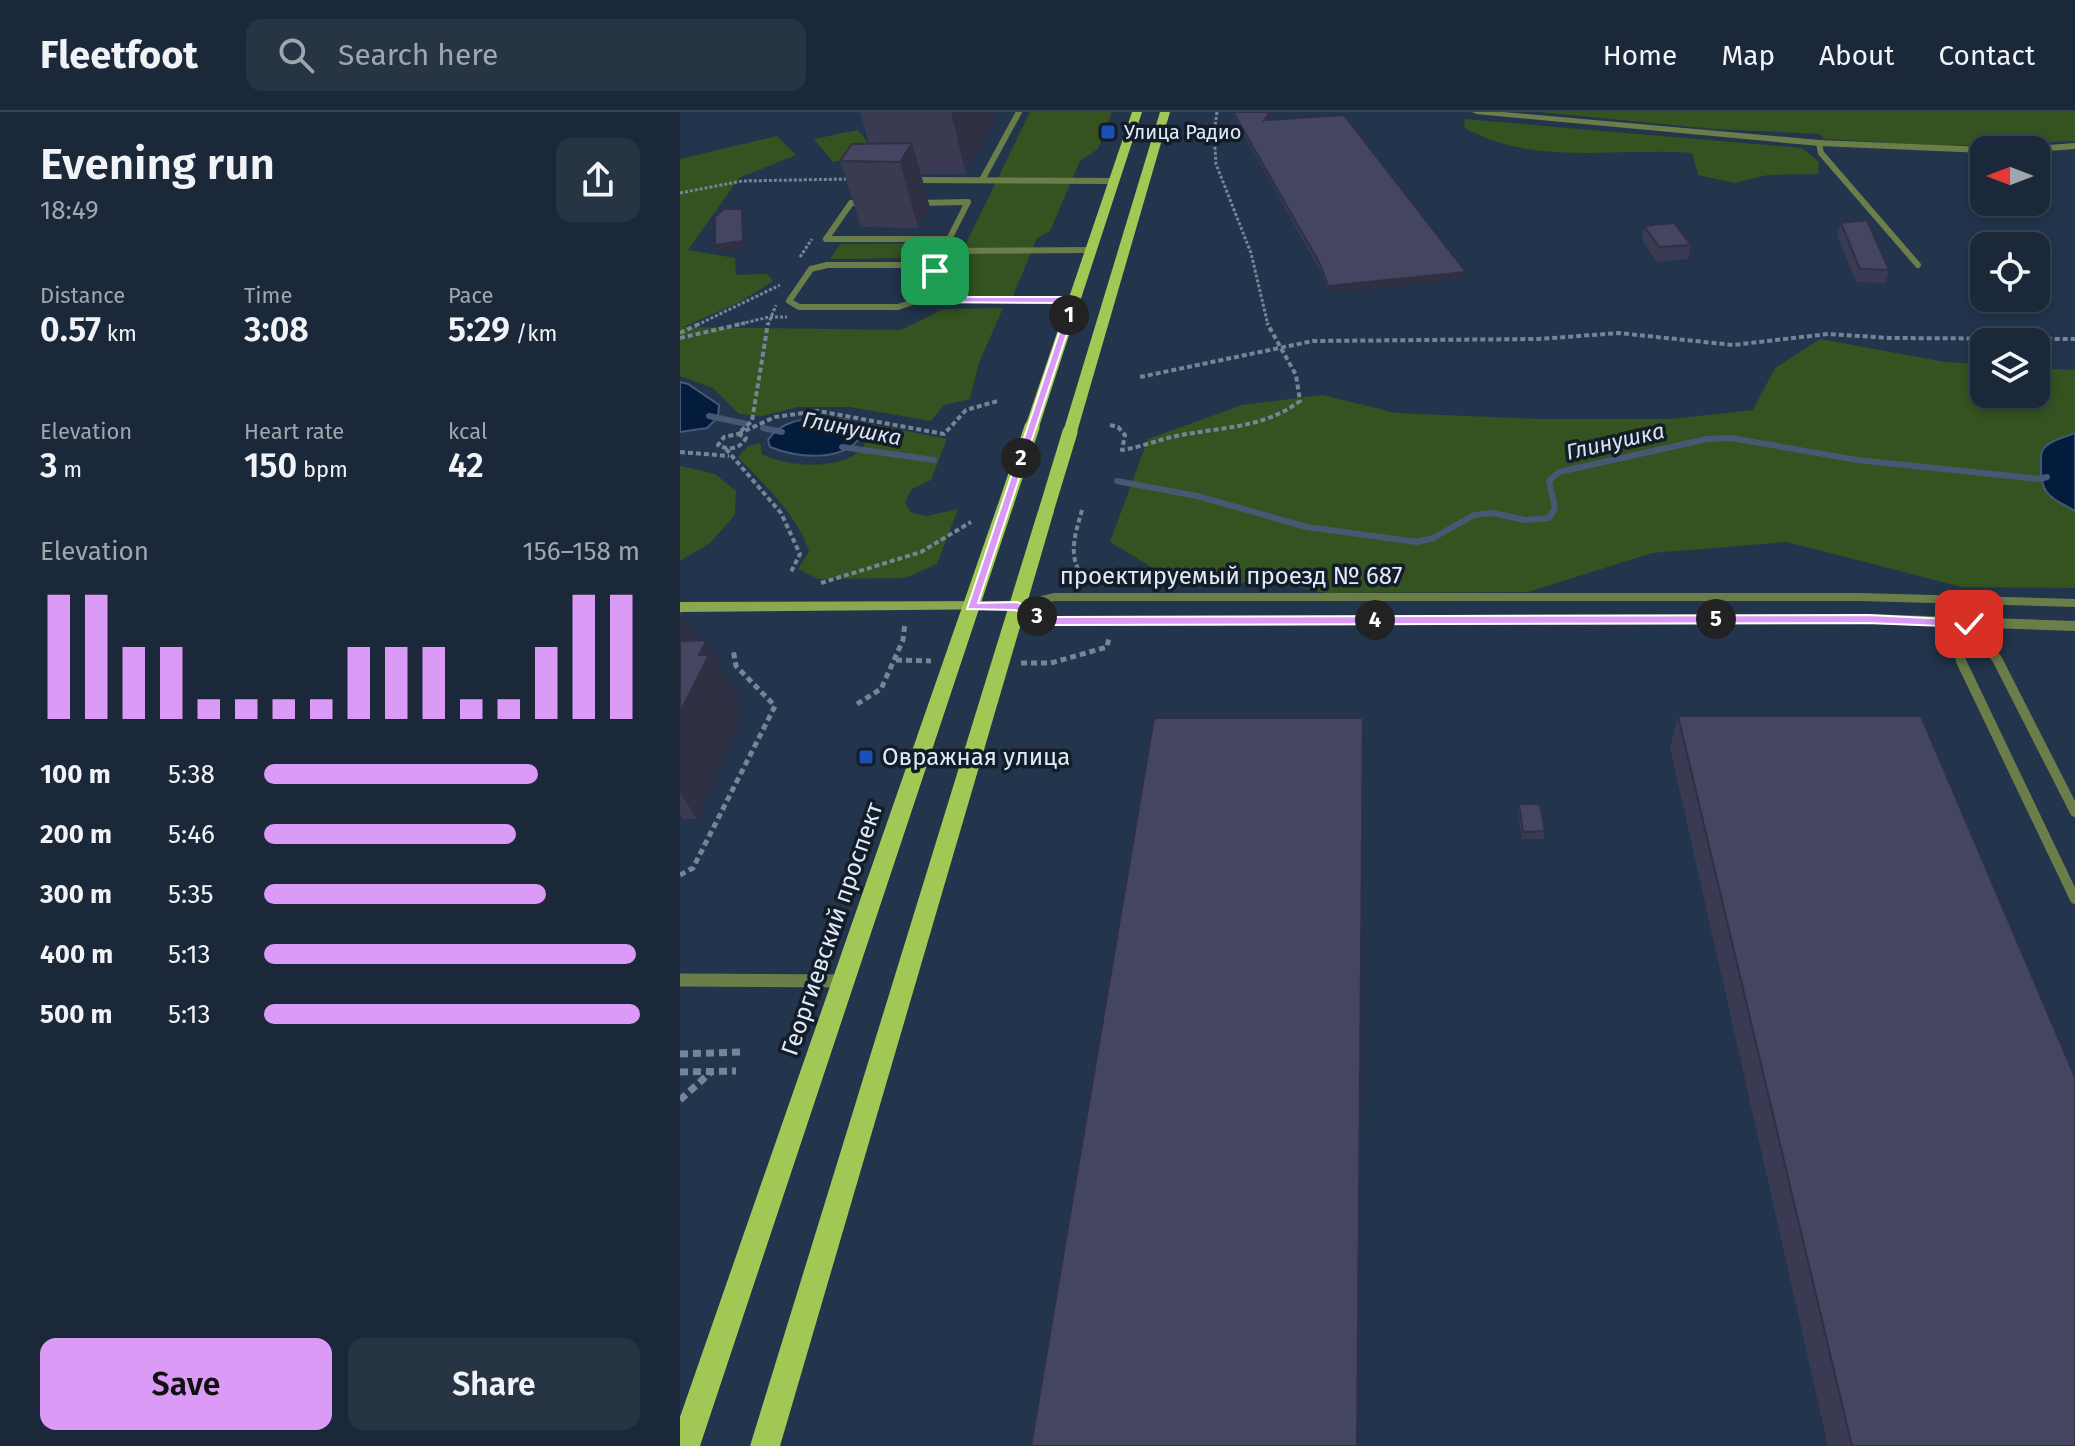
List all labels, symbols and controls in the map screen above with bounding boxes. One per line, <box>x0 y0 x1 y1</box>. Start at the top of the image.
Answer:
search box <box>246 19 806 91</box>
text: Fleetfoot <box>40 32 198 78</box>
icon: search <box>274 33 318 77</box>
text: Search here <box>338 37 498 73</box>
text: Home <box>1603 39 1677 72</box>
text: Map <box>1721 39 1775 72</box>
text: About <box>1819 39 1894 72</box>
text: Contact <box>1938 39 2035 72</box>
place label: Улица Радио <box>1124 120 1241 144</box>
marker: Улица Радио <box>1099 123 1117 141</box>
north arrow <box>1970 136 2050 216</box>
map controls <box>1970 136 2050 408</box>
text: Evening run <box>40 138 275 191</box>
button: share <box>556 138 640 222</box>
text: 18:49 <box>40 195 99 226</box>
button: locate <box>1970 232 2050 312</box>
pin <box>901 237 969 305</box>
icon: arrive <box>913 249 957 293</box>
text: Distance <box>40 282 125 309</box>
text: Time <box>244 282 292 309</box>
text: Pace <box>448 282 494 309</box>
pin: 1 <box>1049 295 1089 335</box>
text: 1 <box>1064 301 1074 328</box>
text: 0.57 <box>40 309 101 350</box>
text: 3:08 <box>244 309 309 350</box>
text: 5:29 <box>448 309 510 350</box>
text: km <box>101 320 137 347</box>
text: /km <box>510 320 557 347</box>
button: layers <box>1970 328 2050 408</box>
water label: Глинушка <box>800 406 904 451</box>
water label: Глинушка <box>1563 417 1667 466</box>
text: Elevation <box>40 418 132 445</box>
text: Heart rate <box>244 418 344 445</box>
text: kcal <box>448 418 488 445</box>
pin: 2 <box>1001 438 1041 478</box>
text: 2 <box>1015 444 1027 471</box>
text: 3 <box>40 445 58 486</box>
text: 150 <box>244 445 297 486</box>
text: 42 <box>448 445 484 486</box>
text: m <box>58 456 82 483</box>
text: bpm <box>297 456 348 483</box>
text: Elevation <box>40 536 149 567</box>
text: 156–158 m <box>522 536 640 567</box>
street label: проектируемый проезд № 687 <box>1060 562 1402 590</box>
pin <box>1935 590 2003 658</box>
pin: 3 <box>1017 596 1057 636</box>
pin: 5 <box>1696 599 1736 639</box>
pin: 4 <box>1355 600 1395 640</box>
text: 3 <box>1031 602 1043 629</box>
icon: check <box>1947 602 1991 646</box>
text: 5 <box>1710 605 1722 632</box>
text: 4 <box>1369 606 1381 633</box>
place label: Овражная улица <box>882 743 1070 771</box>
marker: Овражная улица <box>857 748 875 766</box>
text: 100 m <box>40 759 111 790</box>
text: 5:38 <box>168 759 215 790</box>
street label: Георгиевский проспект <box>775 799 889 1059</box>
text: 200 m <box>40 819 112 850</box>
text: 5:46 <box>168 819 215 850</box>
text: 300 m <box>40 879 112 910</box>
text: 5:35 <box>168 879 214 910</box>
text: 400 m <box>40 939 113 970</box>
text: 5:13 <box>168 939 210 970</box>
text: 500 m <box>40 999 113 1030</box>
text: 5:13 <box>168 999 210 1030</box>
button: Save <box>40 1338 332 1430</box>
button: Share <box>348 1338 640 1430</box>

